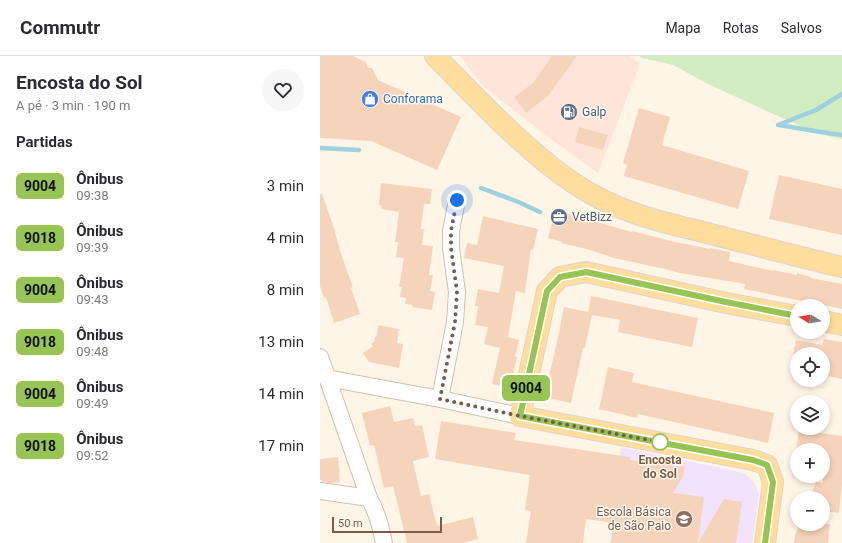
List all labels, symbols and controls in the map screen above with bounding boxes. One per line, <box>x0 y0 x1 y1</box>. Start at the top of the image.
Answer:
text: Commutr <box>20 16 100 39</box>
text: Mapa <box>665 20 701 36</box>
text: Rotas <box>723 20 759 36</box>
text: Salvos <box>781 20 822 36</box>
button: heart <box>262 69 304 111</box>
text: Encosta do Sol <box>16 71 143 94</box>
shop icon: Conforama <box>360 89 380 109</box>
place label: Conforama <box>383 92 443 106</box>
text: A pé · 3 min · 190 m <box>16 98 130 113</box>
fuel station icon: Galp <box>559 102 579 122</box>
place label: Galp <box>582 105 607 119</box>
text: Partidas <box>16 133 73 151</box>
text: Ônibus <box>76 170 123 188</box>
text: 3 min <box>267 177 304 195</box>
text: 9004 <box>24 178 56 194</box>
text: 09:38 <box>76 188 109 203</box>
your location <box>447 190 467 210</box>
office icon: VetBizz <box>549 207 569 227</box>
place label: VetBizz <box>572 210 612 224</box>
text: Ônibus <box>76 222 123 240</box>
text: 4 min <box>267 229 304 247</box>
text: 9018 <box>24 230 56 246</box>
text: 09:39 <box>76 240 109 255</box>
text: Ônibus <box>76 274 123 292</box>
text: 8 min <box>267 281 304 299</box>
text: 9004 <box>24 282 56 298</box>
text: 09:43 <box>76 292 109 307</box>
north arrow <box>790 299 830 339</box>
map controls <box>790 299 830 531</box>
text: Ônibus <box>76 326 123 344</box>
text: 13 min <box>258 333 304 351</box>
text: 9018 <box>24 334 56 350</box>
text: 09:48 <box>76 344 109 359</box>
button: locate <box>790 347 830 387</box>
line badge: 9004 <box>498 375 554 401</box>
text: Ônibus <box>76 378 123 396</box>
text: 9004 <box>510 380 542 396</box>
text: 14 min <box>258 385 304 403</box>
text: 9004 <box>24 386 56 402</box>
button: layers <box>790 395 830 435</box>
text: 09:49 <box>76 396 109 411</box>
text: Ônibus <box>76 430 123 448</box>
marker: Encosta do Sol <box>651 433 669 451</box>
text: 17 min <box>258 437 304 455</box>
text: 9018 <box>24 438 56 454</box>
button: + <box>790 443 830 483</box>
text: 09:52 <box>76 448 109 463</box>
place label: Encosta do Sol <box>638 453 682 481</box>
button: − <box>790 491 830 531</box>
place label: Escola Básica de São Paio <box>597 505 671 533</box>
school or university icon: Escola Básica de São Paio <box>674 509 694 529</box>
scale bar <box>332 515 442 534</box>
text: 50 m <box>338 517 363 530</box>

